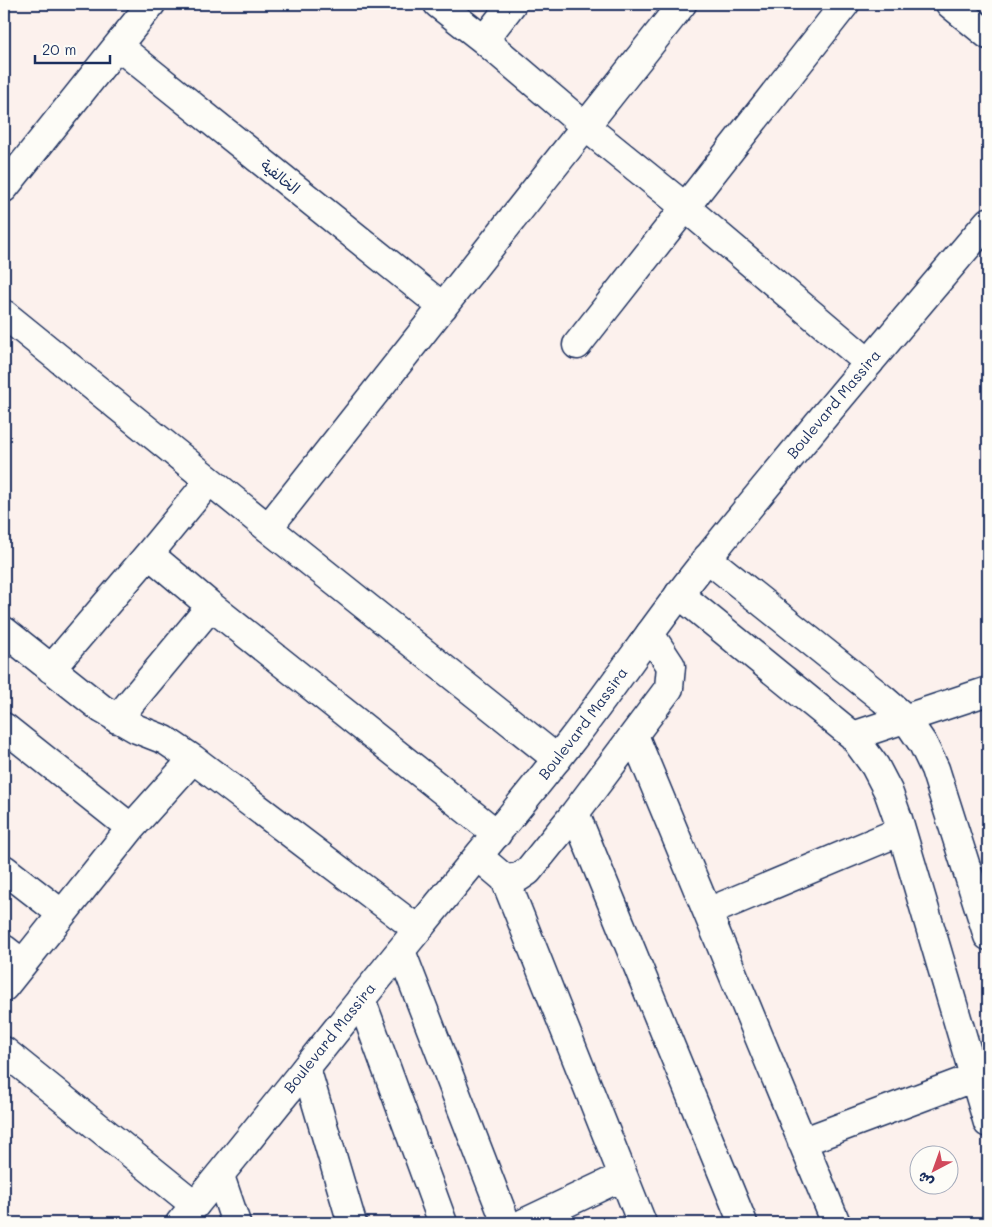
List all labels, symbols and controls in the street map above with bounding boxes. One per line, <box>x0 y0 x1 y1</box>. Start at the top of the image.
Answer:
scale bar <box>35 32 110 64</box>
text: 20 m <box>42 39 76 59</box>
street label: الخالفية <box>257 154 304 198</box>
street label: Boulevard Massira <box>782 345 885 462</box>
street label: Boulevard Massira <box>533 663 632 783</box>
street label: Boulevard Massira <box>279 978 380 1097</box>
north arrow <box>910 1144 960 1194</box>
text: ش <box>913 1168 937 1192</box>

